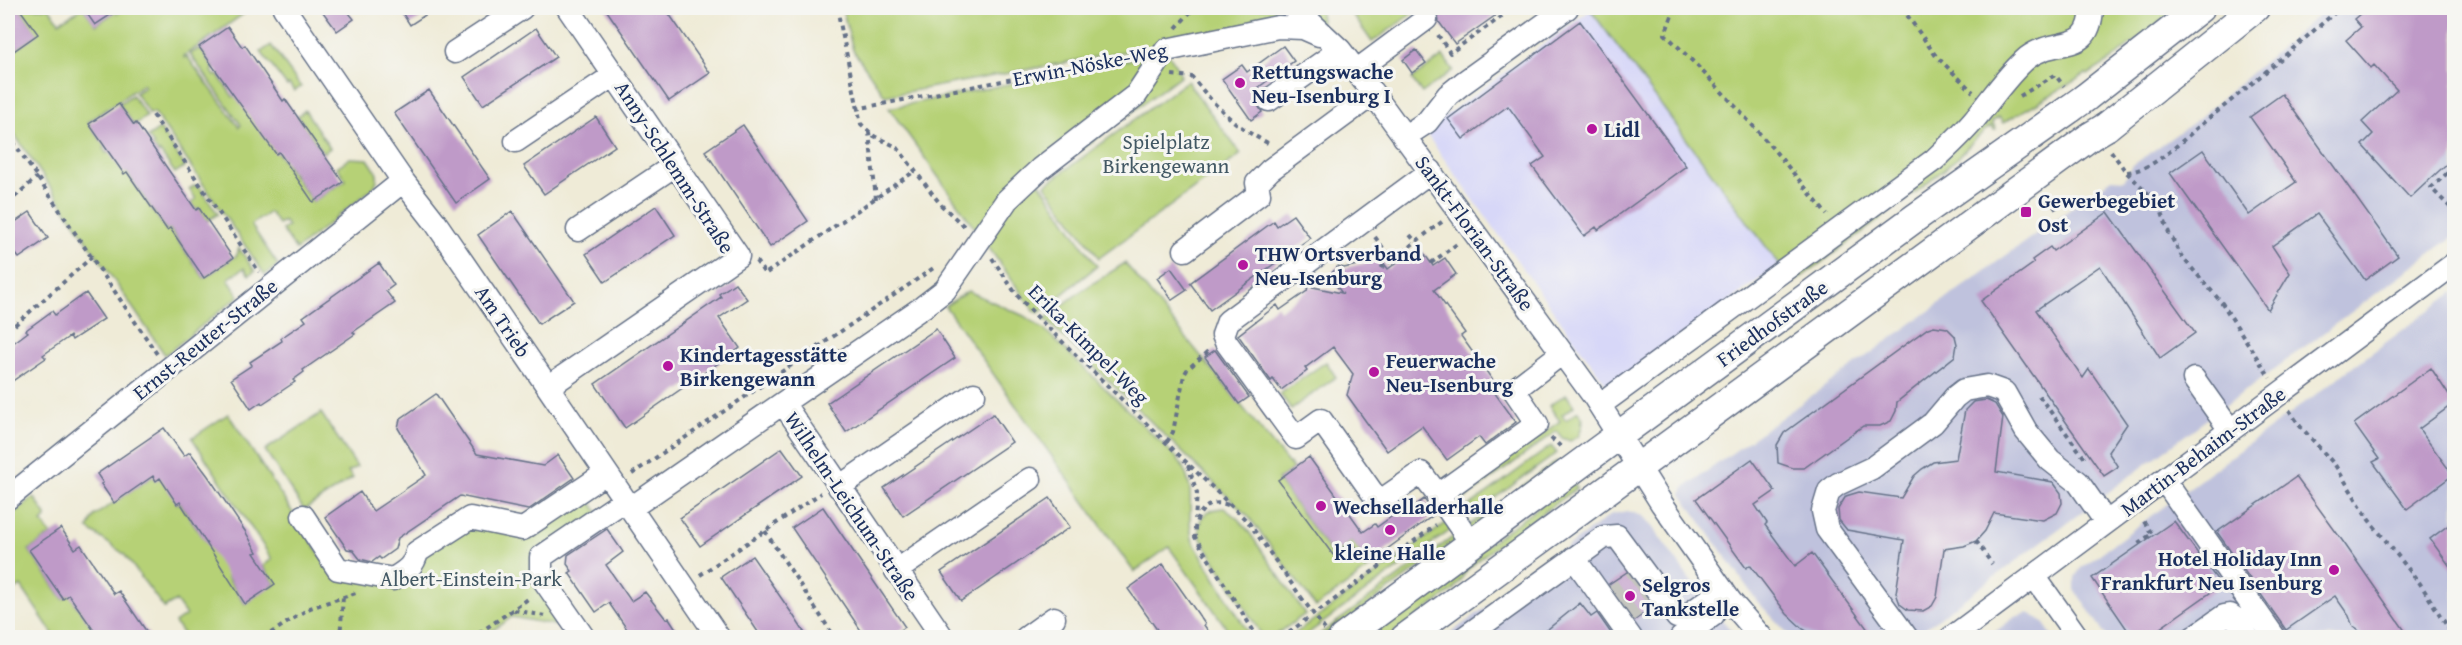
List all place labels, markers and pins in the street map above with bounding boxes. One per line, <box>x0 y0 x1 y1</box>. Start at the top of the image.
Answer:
place label: Rettungswache Neu-Isenburg I <box>1252 56 1393 111</box>
marker: Rettungswache Neu-Isenburg I <box>1233 76 1247 90</box>
place label: Lidl <box>1604 114 1640 145</box>
marker: Lidl <box>1585 122 1599 136</box>
place label: Gewerbegebiet Ost <box>2038 185 2175 240</box>
marker: Gewerbegebiet Ost <box>2019 205 2033 219</box>
place label: THW Ortsverband Neu-Isenburg <box>1255 238 1421 293</box>
marker: THW Ortsverband Neu-Isenburg <box>1236 258 1250 272</box>
place label: Kindertagesstätte Birkengewann <box>680 339 847 394</box>
place label: Feuerwache Neu-Isenburg <box>1386 345 1514 400</box>
marker: Kindertagesstätte Birkengewann <box>661 359 675 373</box>
marker: Feuerwache Neu-Isenburg <box>1367 365 1381 379</box>
place label: Wechselladerhalle <box>1333 491 1504 522</box>
marker: Wechselladerhalle <box>1314 499 1328 513</box>
marker: kleine Halle <box>1383 523 1397 537</box>
place label: kleine Halle <box>1334 537 1446 568</box>
place label: Hotel Holiday Inn Frankfurt Neu Isenburg <box>2101 543 2323 598</box>
marker: Hotel Holiday Inn Frankfurt Neu Isenburg <box>2327 563 2341 577</box>
place label: Selgros Tankstelle <box>1642 569 1739 624</box>
marker: Selgros Tankstelle <box>1623 589 1637 603</box>

